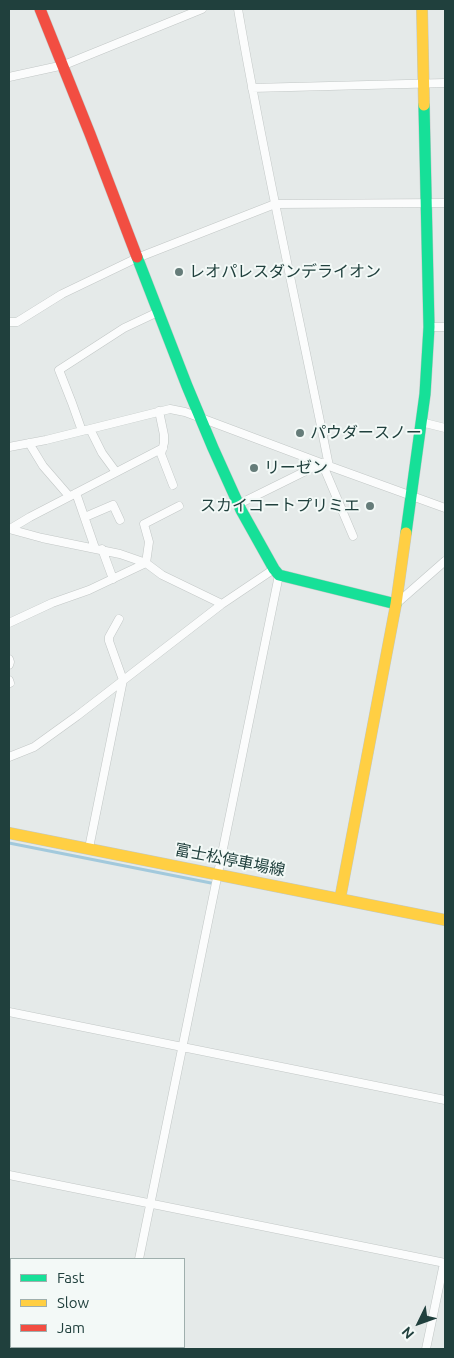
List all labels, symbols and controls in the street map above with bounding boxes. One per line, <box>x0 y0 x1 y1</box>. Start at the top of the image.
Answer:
place label: レオパレスダンデライオン <box>189 262 381 282</box>
marker: レオパレスダンデライオン <box>173 266 185 278</box>
place label: パウダースノー <box>310 423 422 443</box>
marker: パウダースノー <box>294 427 306 439</box>
place label: リーゼン <box>264 458 328 478</box>
marker: リーゼン <box>248 462 260 474</box>
place label: スカイコートプリミエ <box>200 496 360 516</box>
marker: スカイコートプリミエ <box>364 500 376 512</box>
street label: 富士松停車場線 <box>173 840 287 880</box>
legend <box>10 1258 185 1348</box>
text: Fast <box>57 1269 84 1286</box>
text: Slow <box>57 1294 89 1311</box>
north arrow <box>394 1298 444 1348</box>
text: Jam <box>57 1319 85 1336</box>
text: N <box>398 1324 417 1342</box>

